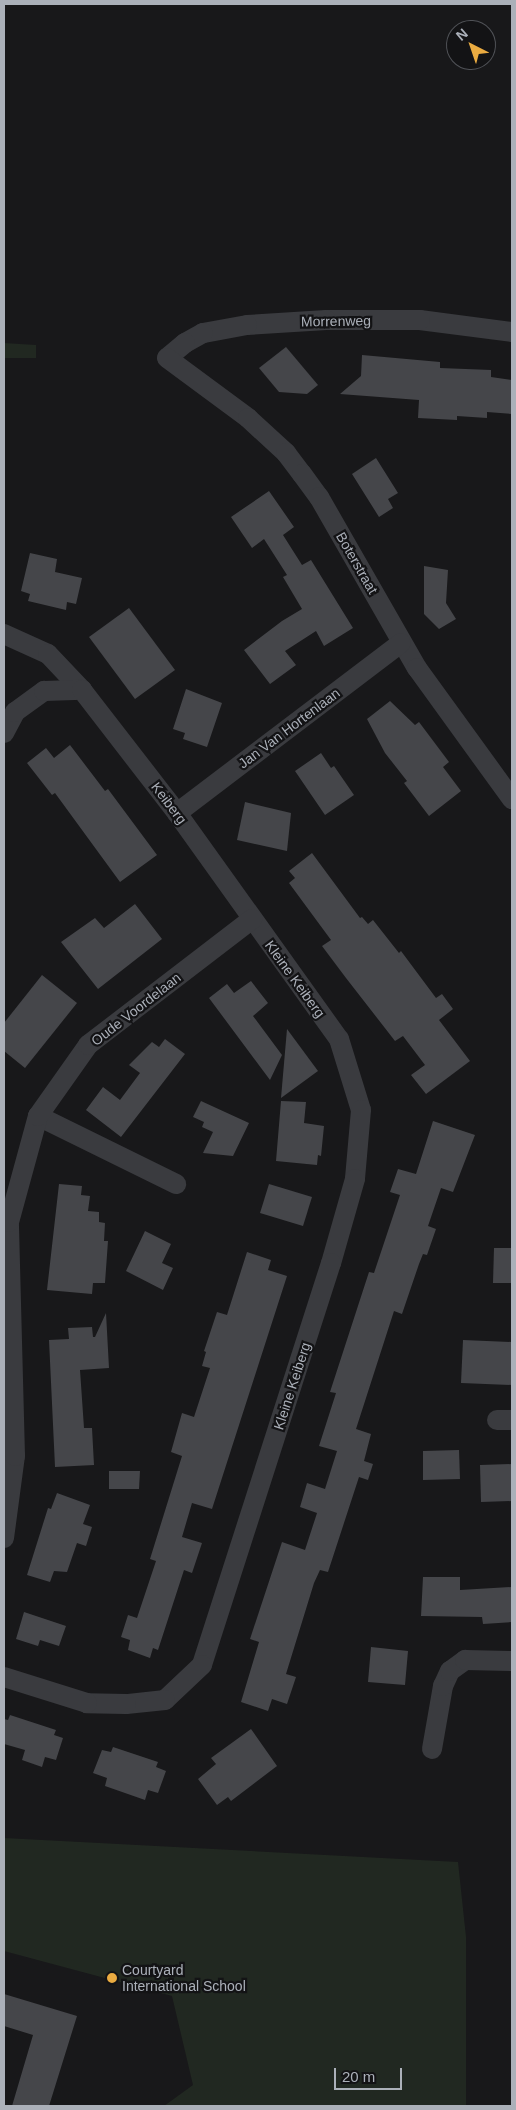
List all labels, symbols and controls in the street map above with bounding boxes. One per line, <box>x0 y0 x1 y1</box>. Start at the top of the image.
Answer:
north arrow <box>446 20 496 70</box>
text: N <box>453 25 471 44</box>
street label: Morrenweg <box>301 312 371 330</box>
street label: Boterstraat <box>333 529 381 597</box>
street label: Jan Van Hortenlaan <box>235 684 343 772</box>
street label: Keiberg <box>148 779 190 827</box>
street label: Kleine Keiberg <box>261 937 329 1021</box>
street label: Oude Voordelaan <box>88 969 184 1049</box>
street label: Kleine Keiberg <box>270 1340 314 1432</box>
place label: Courtyard International School <box>122 1962 246 1994</box>
marker: Courtyard International School <box>106 1972 118 1984</box>
scale bar <box>336 2058 404 2090</box>
text: 20 m <box>342 2068 375 2085</box>

